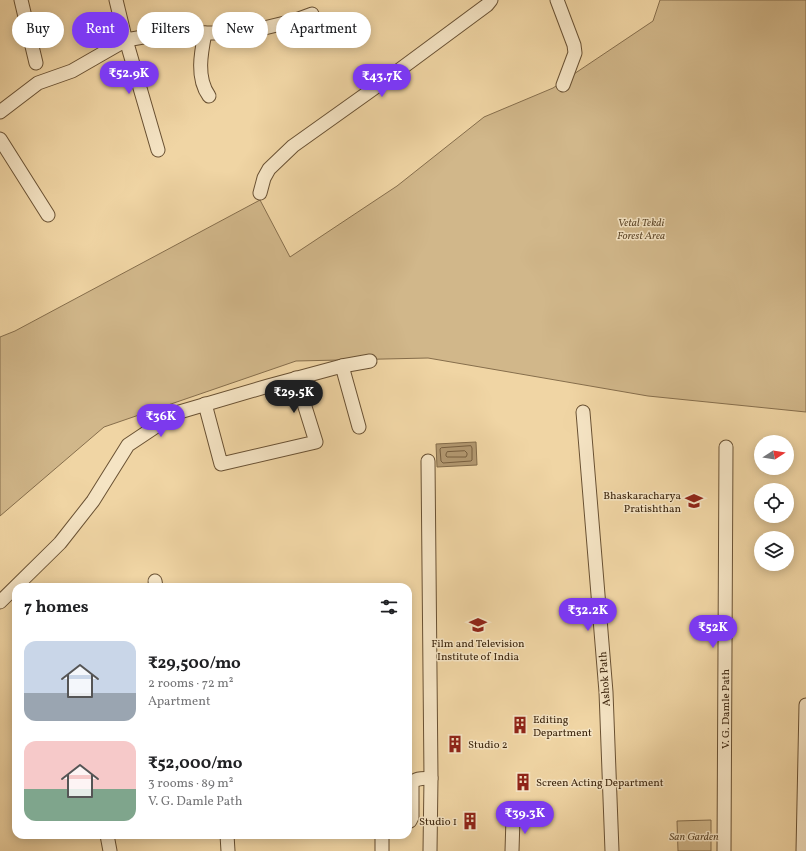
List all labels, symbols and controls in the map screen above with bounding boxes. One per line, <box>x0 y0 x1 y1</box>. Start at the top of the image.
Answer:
chip: Buy <box>12 12 64 48</box>
chip: Rent <box>72 12 129 48</box>
chip: Filters <box>137 12 204 48</box>
chip: New <box>212 12 268 48</box>
chip: Apartment <box>276 12 371 48</box>
pin: ₹52.9K <box>96 61 162 95</box>
pin: ₹43.7K <box>349 64 415 98</box>
text: ₹52.9K <box>109 65 149 83</box>
text: ₹43.7K <box>362 68 402 86</box>
park label: Vetal Tekdi Forest Area <box>617 216 665 244</box>
pin: ₹29.5K <box>261 380 327 414</box>
text: ₹29.5K <box>274 384 314 402</box>
pin: ₹36K <box>137 404 185 438</box>
text: ₹36K <box>146 408 176 426</box>
north arrow <box>754 435 794 475</box>
map controls <box>754 435 794 571</box>
button: locate <box>754 483 794 523</box>
place label: Bhaskaracharya Pratishthan <box>603 489 682 517</box>
school or university icon: Bhaskaracharya Pratishthan <box>684 491 704 511</box>
button: layers <box>754 531 794 571</box>
text: 7 homes <box>24 596 89 619</box>
icon: filters <box>378 596 400 618</box>
pin: ₹32.2K <box>555 598 621 632</box>
text: ₹32.2K <box>568 602 608 620</box>
school or university icon: Film and Television Institute of India <box>468 615 488 635</box>
pin: ₹52K <box>689 615 737 649</box>
text: ₹52K <box>698 619 728 637</box>
place label: Film and Television Institute of India <box>431 637 525 665</box>
street label: Ashok Path <box>596 650 615 707</box>
text: ₹29,500/mo <box>148 652 241 675</box>
icon: home <box>56 657 104 705</box>
street label: V. G. Damle Path <box>719 669 734 749</box>
text: 2 rooms · 72 m² <box>148 675 234 693</box>
text: Apartment <box>148 693 211 711</box>
place label: Editing Department <box>533 713 592 741</box>
building icon: Editing Department <box>510 715 530 735</box>
building icon: Studio 2 <box>445 734 465 754</box>
place label: Studio 2 <box>468 738 508 753</box>
text: ₹52,000/mo <box>148 752 243 775</box>
icon: home <box>56 757 104 805</box>
building icon: Screen Acting Department <box>513 772 533 792</box>
text: 3 rooms · 89 m² <box>148 775 234 793</box>
place label: Screen Acting Department <box>536 776 664 791</box>
text: V. G. Damle Path <box>148 793 242 811</box>
pin: ₹39.3K <box>492 801 558 835</box>
text: ₹39.3K <box>505 805 545 823</box>
building icon: Studio 1 <box>460 811 480 831</box>
place label: Studio 1 <box>419 815 457 830</box>
park label: San Garden <box>669 830 719 845</box>

